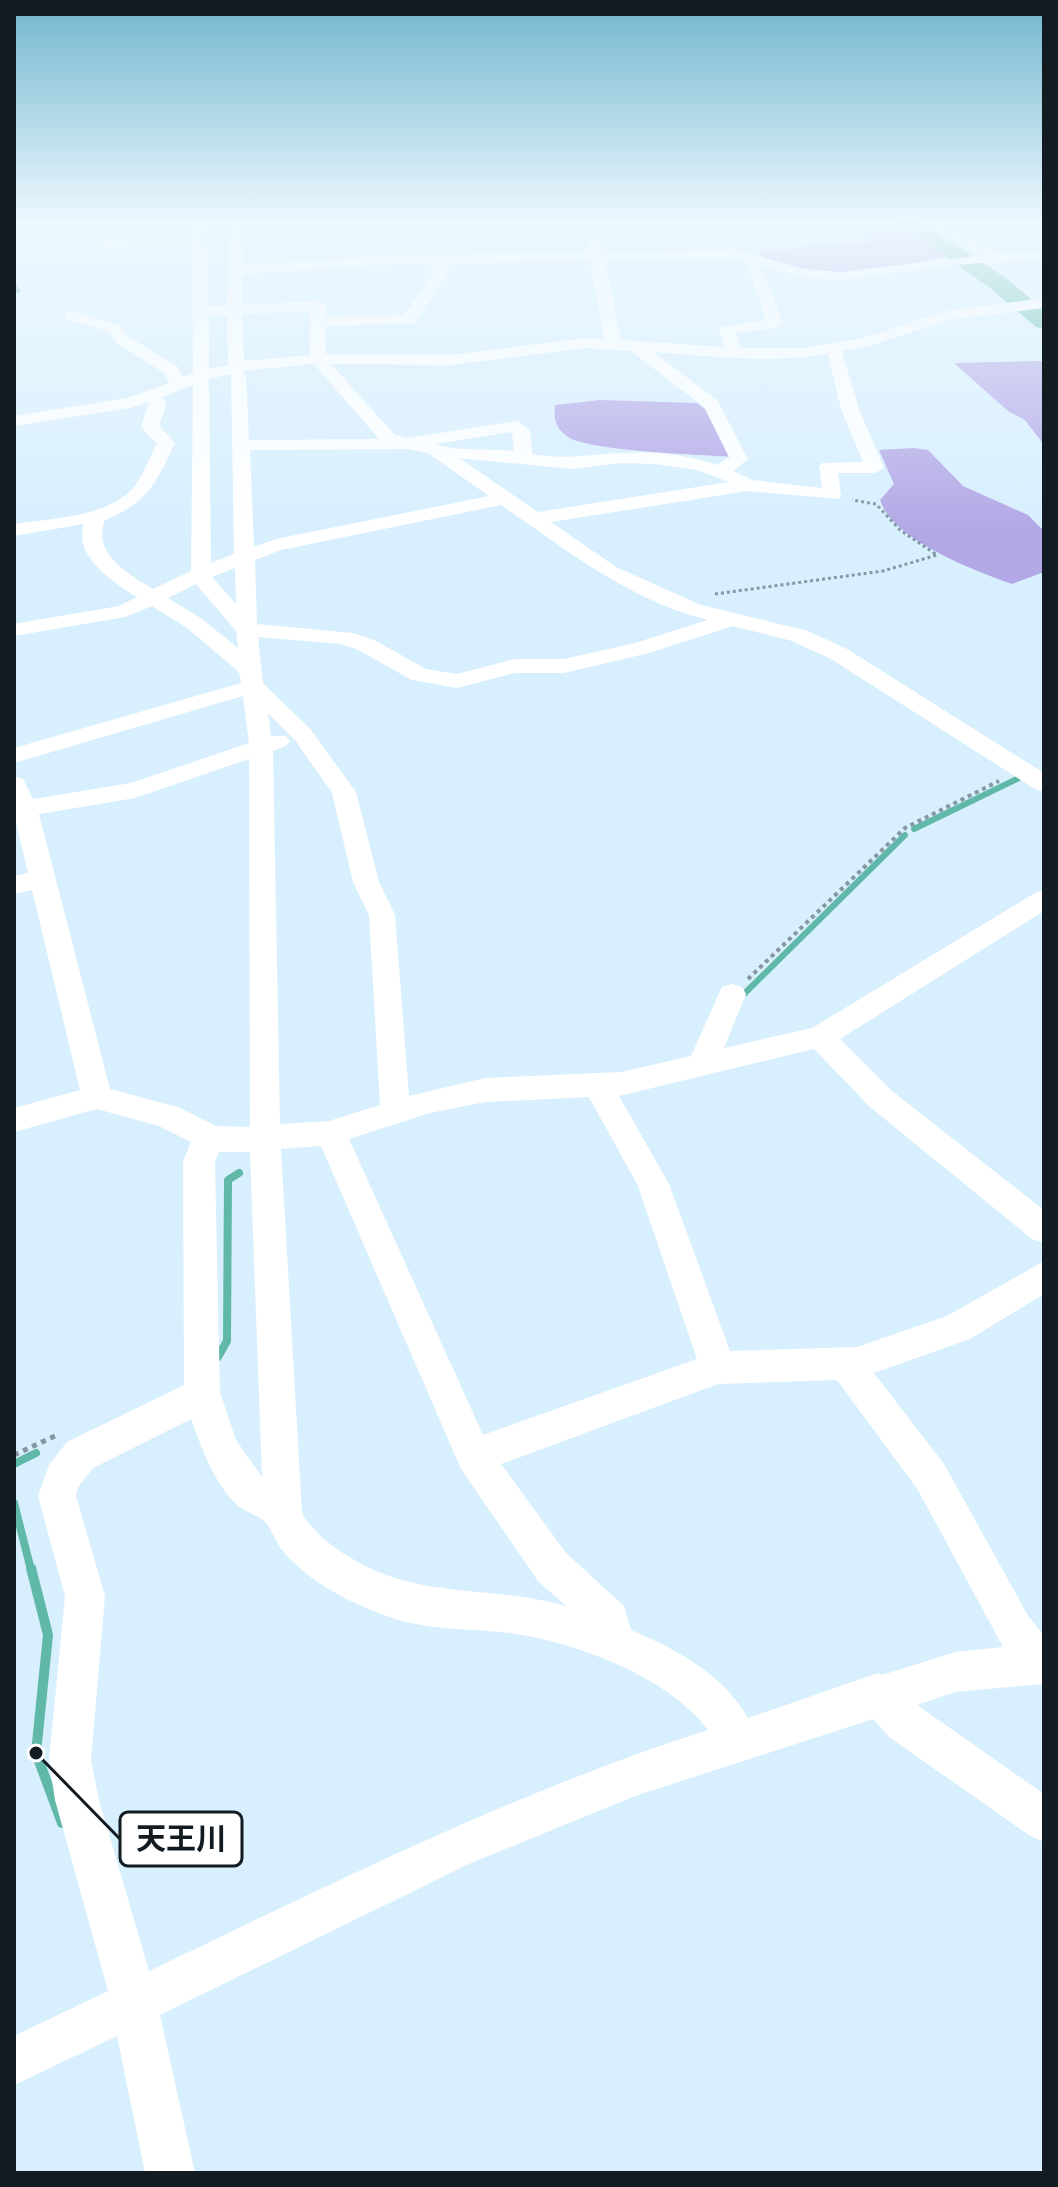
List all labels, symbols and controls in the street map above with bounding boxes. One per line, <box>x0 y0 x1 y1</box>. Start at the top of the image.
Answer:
callout: 天王川 <box>120 1812 242 1866</box>
text: 天王川 <box>136 1818 226 1857</box>

